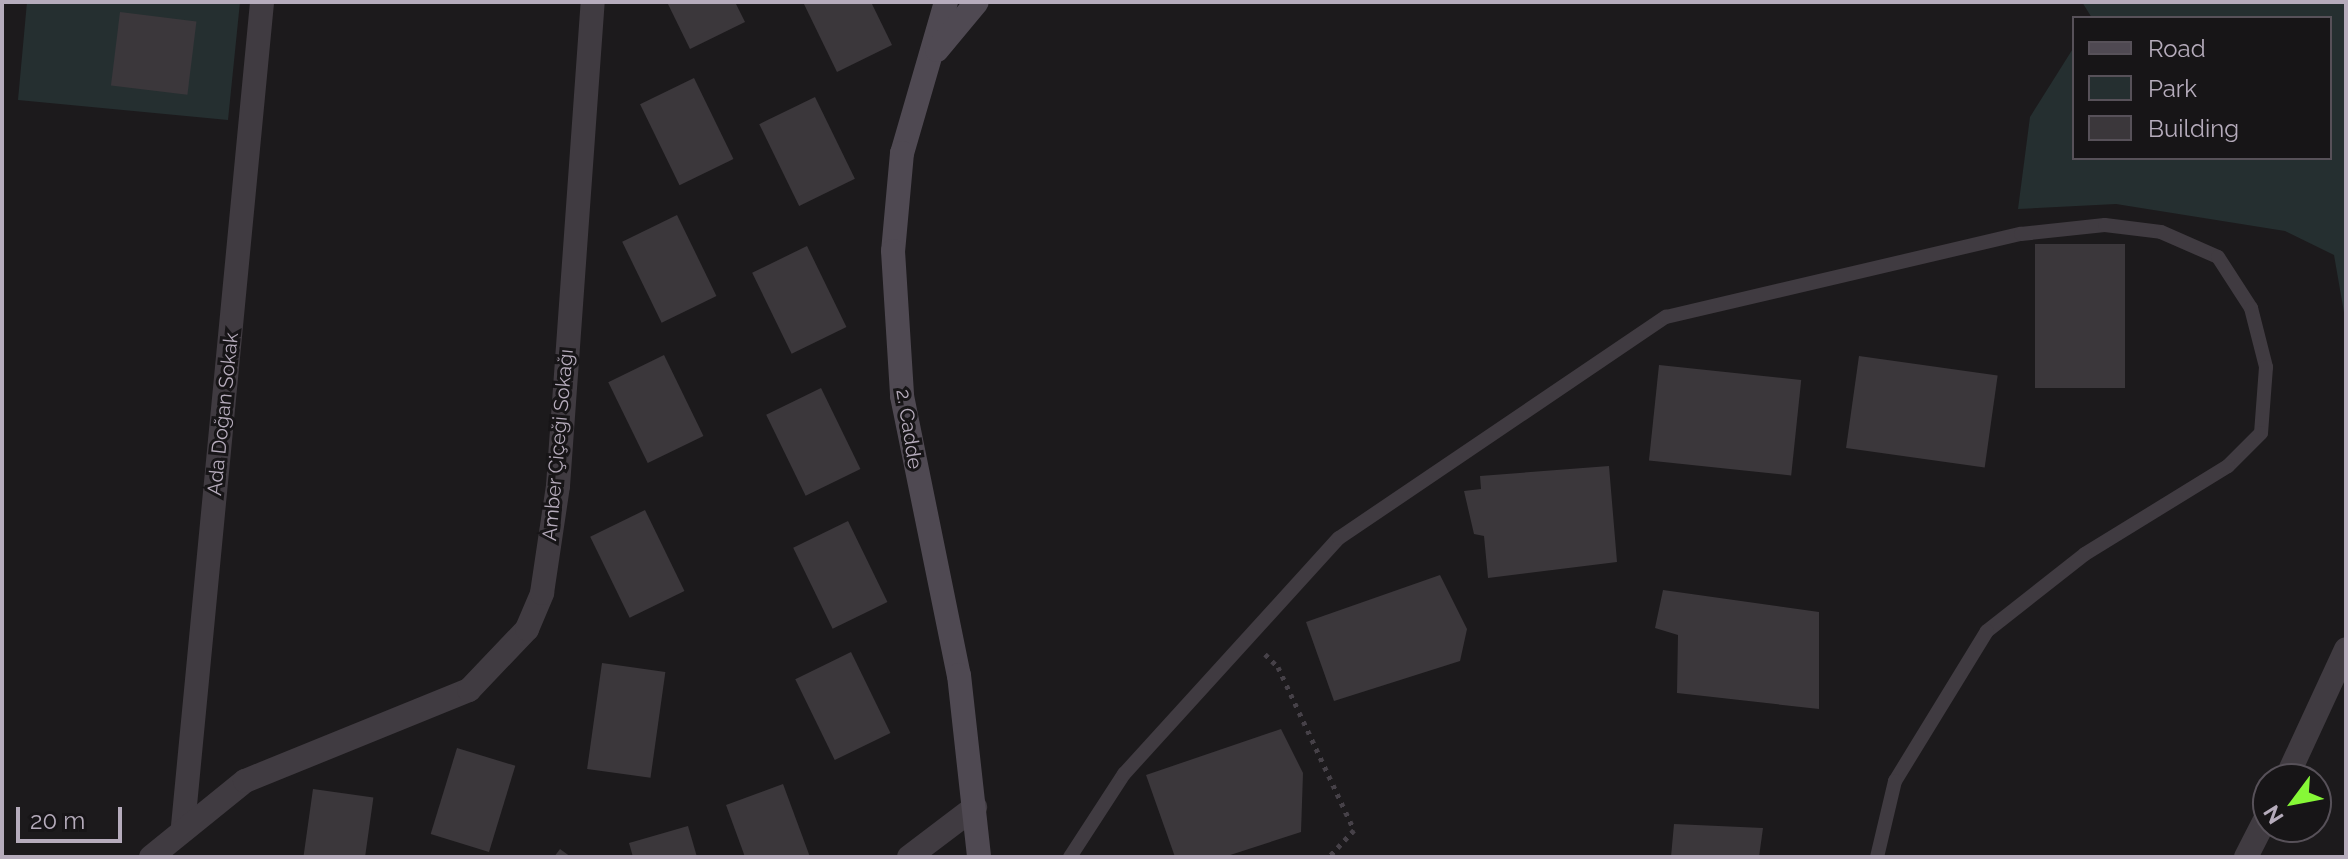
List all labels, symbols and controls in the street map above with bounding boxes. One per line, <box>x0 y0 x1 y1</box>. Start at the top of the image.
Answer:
legend <box>2072 16 2332 160</box>
text: Road <box>2148 34 2206 63</box>
text: Park <box>2148 74 2197 103</box>
text: Building <box>2148 114 2239 143</box>
street label: Ada Doğan Sokak <box>202 331 244 497</box>
street label: Amber Çiçeği Sokağı <box>538 348 578 542</box>
street label: 2. Cadde <box>891 387 927 471</box>
north arrow <box>2252 763 2332 843</box>
scale bar <box>20 791 126 841</box>
text: N <box>2258 801 2289 829</box>
text: 20 m <box>30 806 85 835</box>

